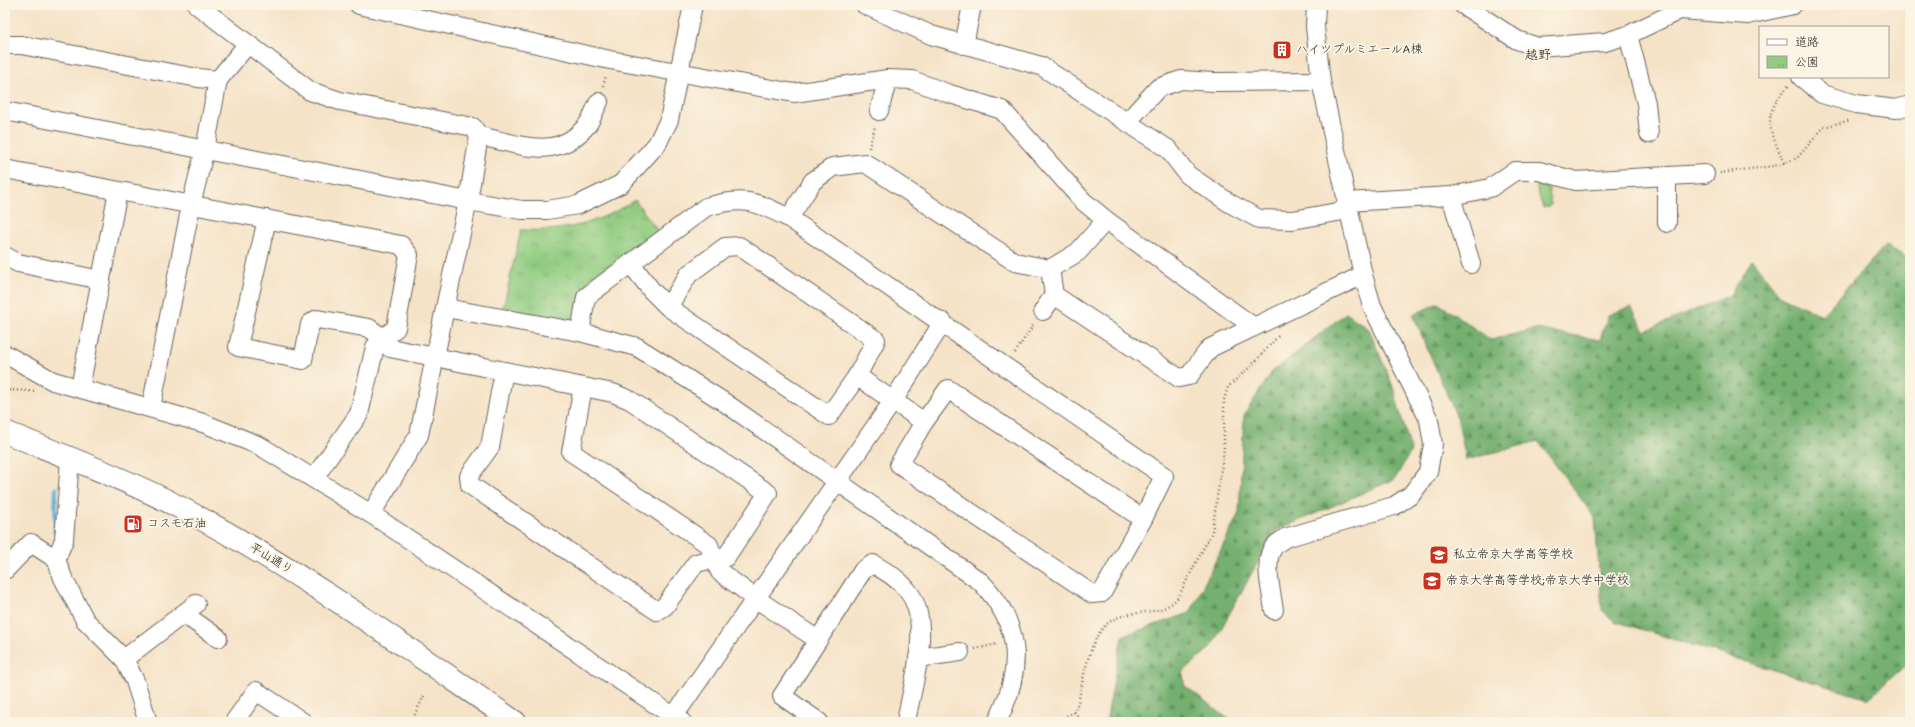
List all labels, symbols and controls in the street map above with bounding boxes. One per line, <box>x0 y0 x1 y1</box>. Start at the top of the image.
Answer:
legend <box>1759 26 1889 78</box>
text: 道路 <box>1795 35 1819 51</box>
building icon: ハイツプルミエールA棟 <box>1271 39 1293 61</box>
place label: ハイツプルミエールA棟 <box>1296 42 1422 58</box>
district label: 越野 <box>1525 47 1551 64</box>
text: 公園 <box>1795 55 1819 71</box>
fuel station icon: コスモ石油 <box>122 513 144 535</box>
place label: コスモ石油 <box>147 516 207 532</box>
street label: 平山通り <box>246 540 296 578</box>
school or university icon: 私立帝京大学高等学校 <box>1428 544 1450 566</box>
place label: 私立帝京大学高等学校 <box>1453 547 1573 563</box>
school or university icon: 帝京大学高等学校;帝京大学中学校 <box>1421 570 1443 592</box>
place label: 帝京大学高等学校;帝京大学中学校 <box>1446 573 1629 589</box>

